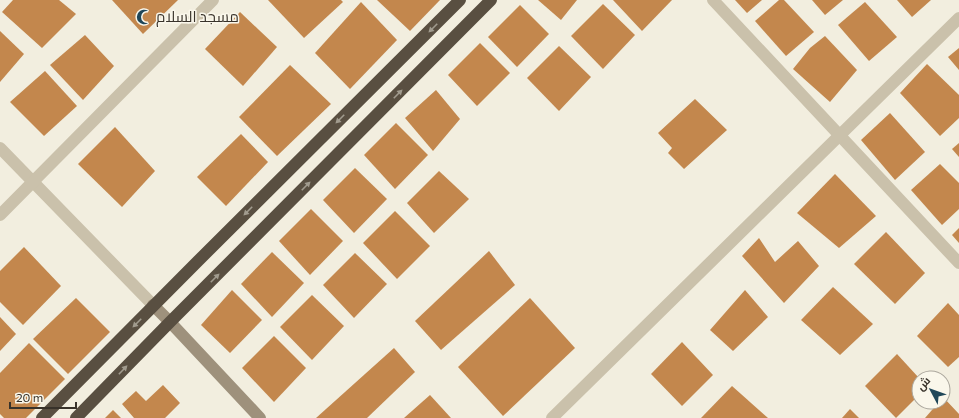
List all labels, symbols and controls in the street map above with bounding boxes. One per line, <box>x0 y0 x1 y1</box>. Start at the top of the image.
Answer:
place label: مسجد السلام <box>156 7 239 27</box>
mosque icon: مسجد السلام <box>135 8 153 26</box>
one-way arrow <box>428 23 438 32</box>
one-way arrow <box>393 89 403 99</box>
one-way arrow <box>335 114 345 124</box>
one-way arrow <box>301 181 311 191</box>
one-way arrow <box>243 206 253 216</box>
one-way arrow <box>210 273 220 283</box>
one-way arrow <box>132 318 141 328</box>
one-way arrow <box>118 365 128 375</box>
north arrow <box>911 370 951 410</box>
text: ش <box>914 374 933 393</box>
scale bar <box>10 384 76 410</box>
text: 20 m <box>16 390 43 404</box>

